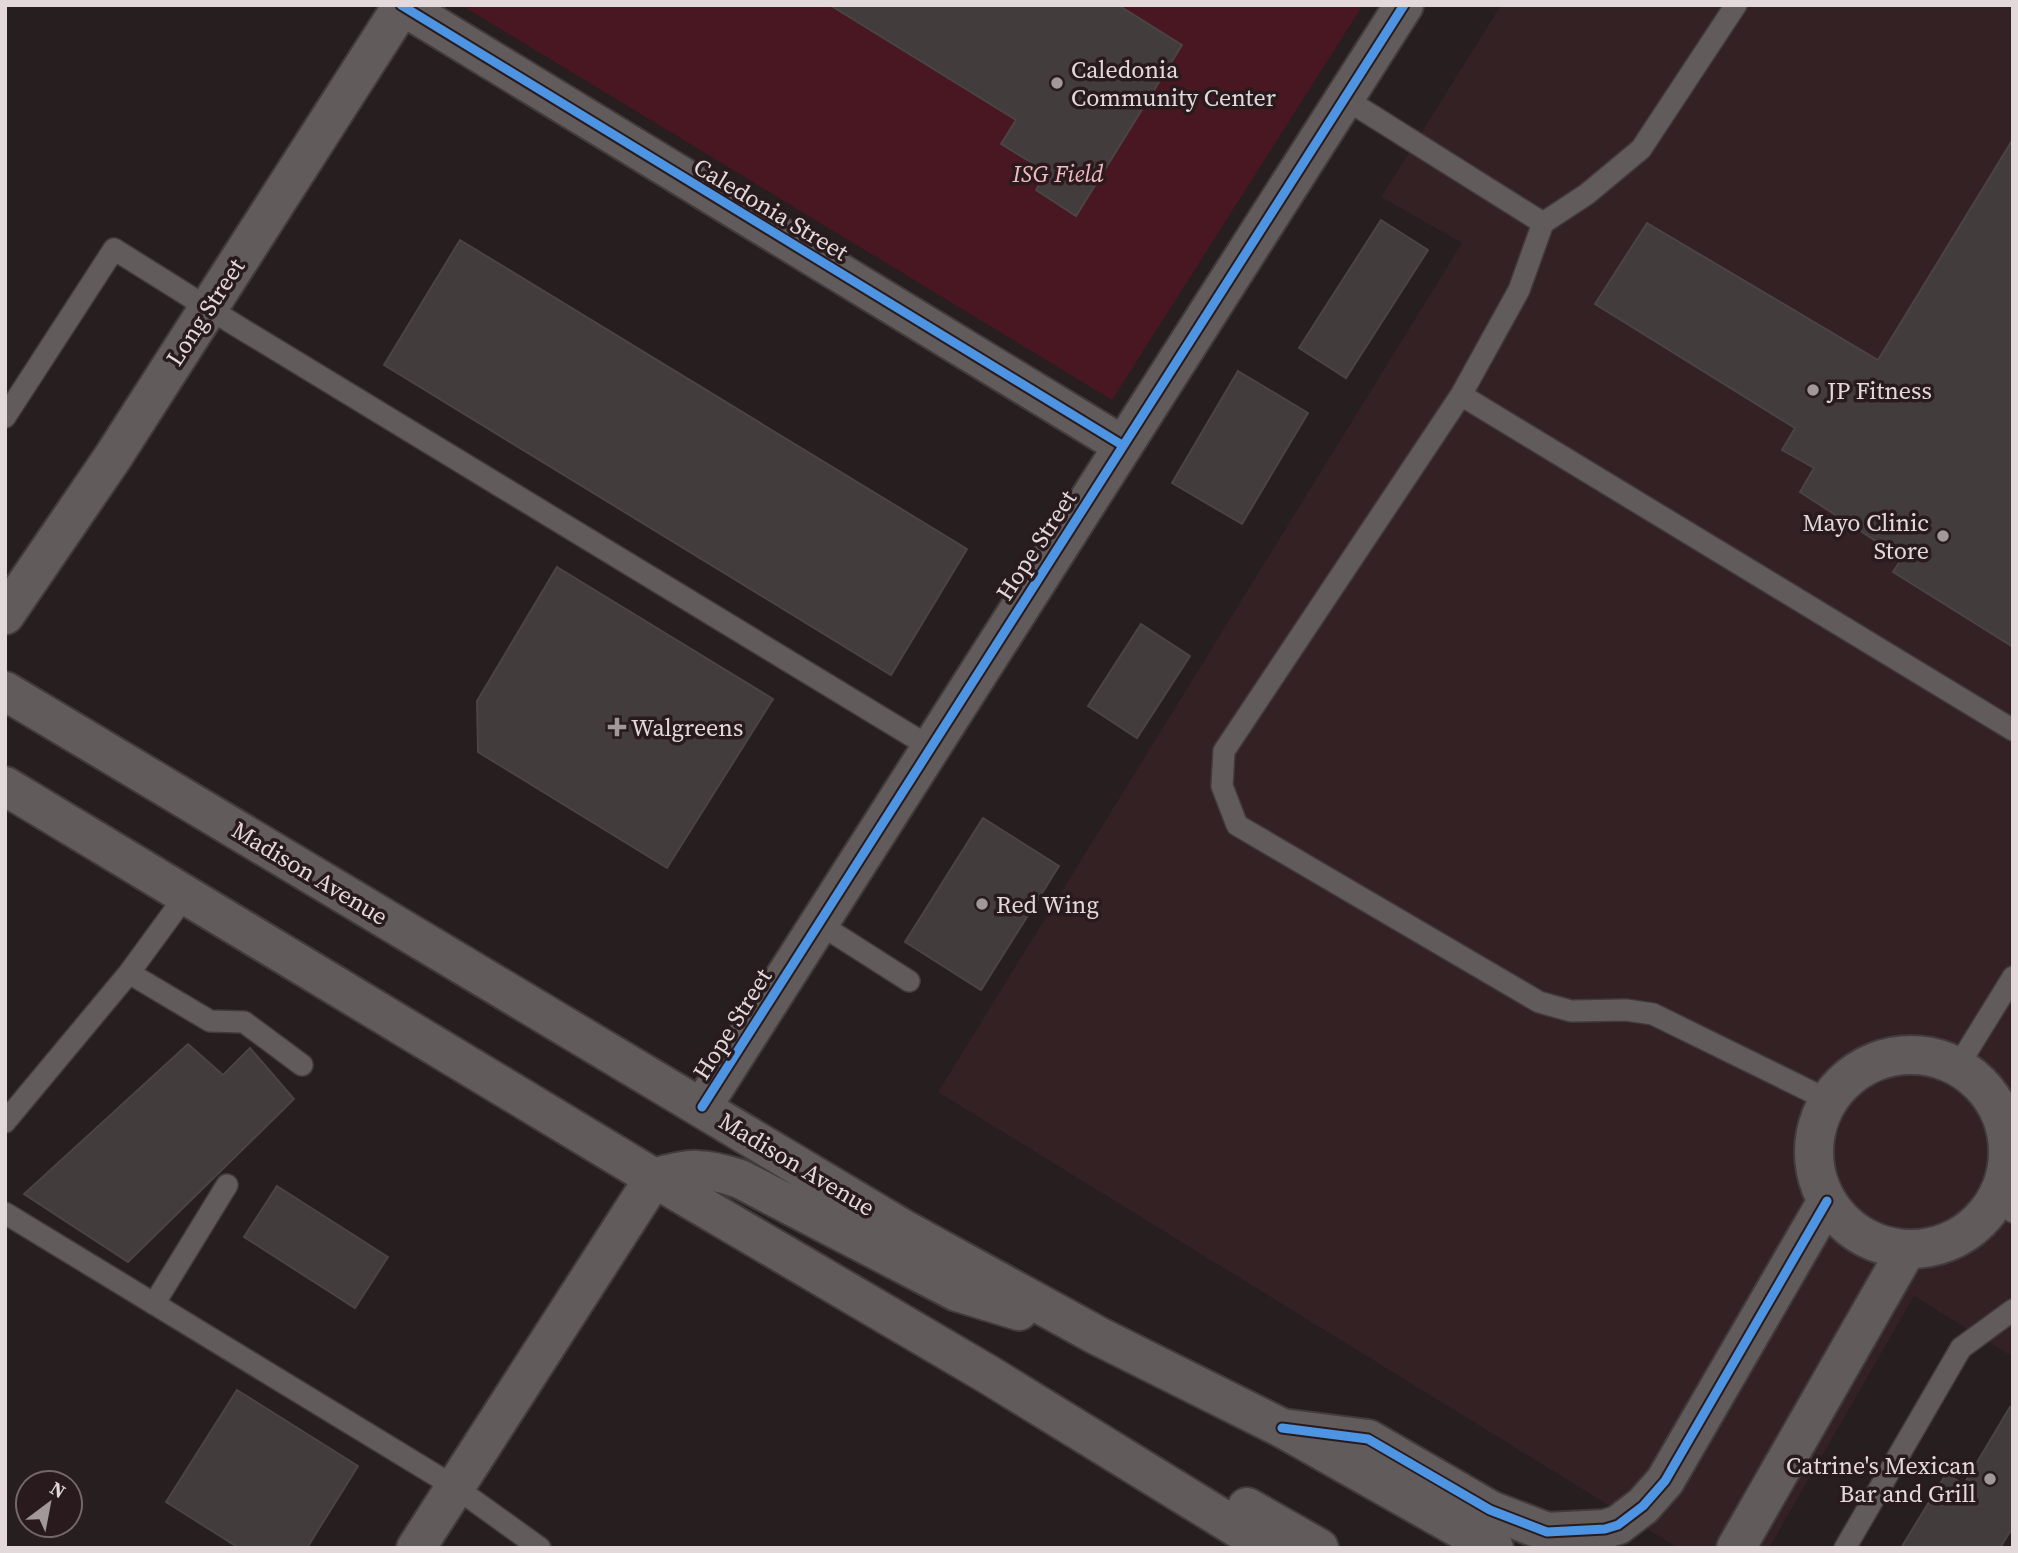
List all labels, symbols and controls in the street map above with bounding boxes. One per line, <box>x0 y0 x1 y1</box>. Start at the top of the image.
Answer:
place label: Caledonia Community Center <box>1071 53 1276 114</box>
marker: Caledonia Community Center <box>1049 75 1065 91</box>
street label: Caledonia Street <box>687 150 855 268</box>
park label: ISG Field <box>1012 157 1104 190</box>
street label: Long Street <box>158 252 252 372</box>
place label: JP Fitness <box>1826 374 1932 407</box>
marker: JP Fitness <box>1805 382 1821 398</box>
street label: Hope Street <box>988 483 1084 607</box>
place label: Mayo Clinic Store <box>1802 506 1929 567</box>
marker: Mayo Clinic Store <box>1935 528 1951 544</box>
place label: Walgreens <box>631 711 743 744</box>
marker: Walgreens <box>609 719 625 735</box>
street label: Madison Avenue <box>226 813 394 933</box>
place label: Red Wing <box>996 888 1099 921</box>
marker: Red Wing <box>974 896 990 912</box>
street label: Hope Street <box>685 962 779 1086</box>
street label: Madison Avenue <box>713 1104 881 1224</box>
place label: Catrine's Mexican Bar and Grill <box>1786 1449 1976 1510</box>
north arrow <box>14 1469 84 1539</box>
marker: Catrine's Mexican Bar and Grill <box>1982 1471 1998 1487</box>
text: N <box>45 1475 71 1504</box>

